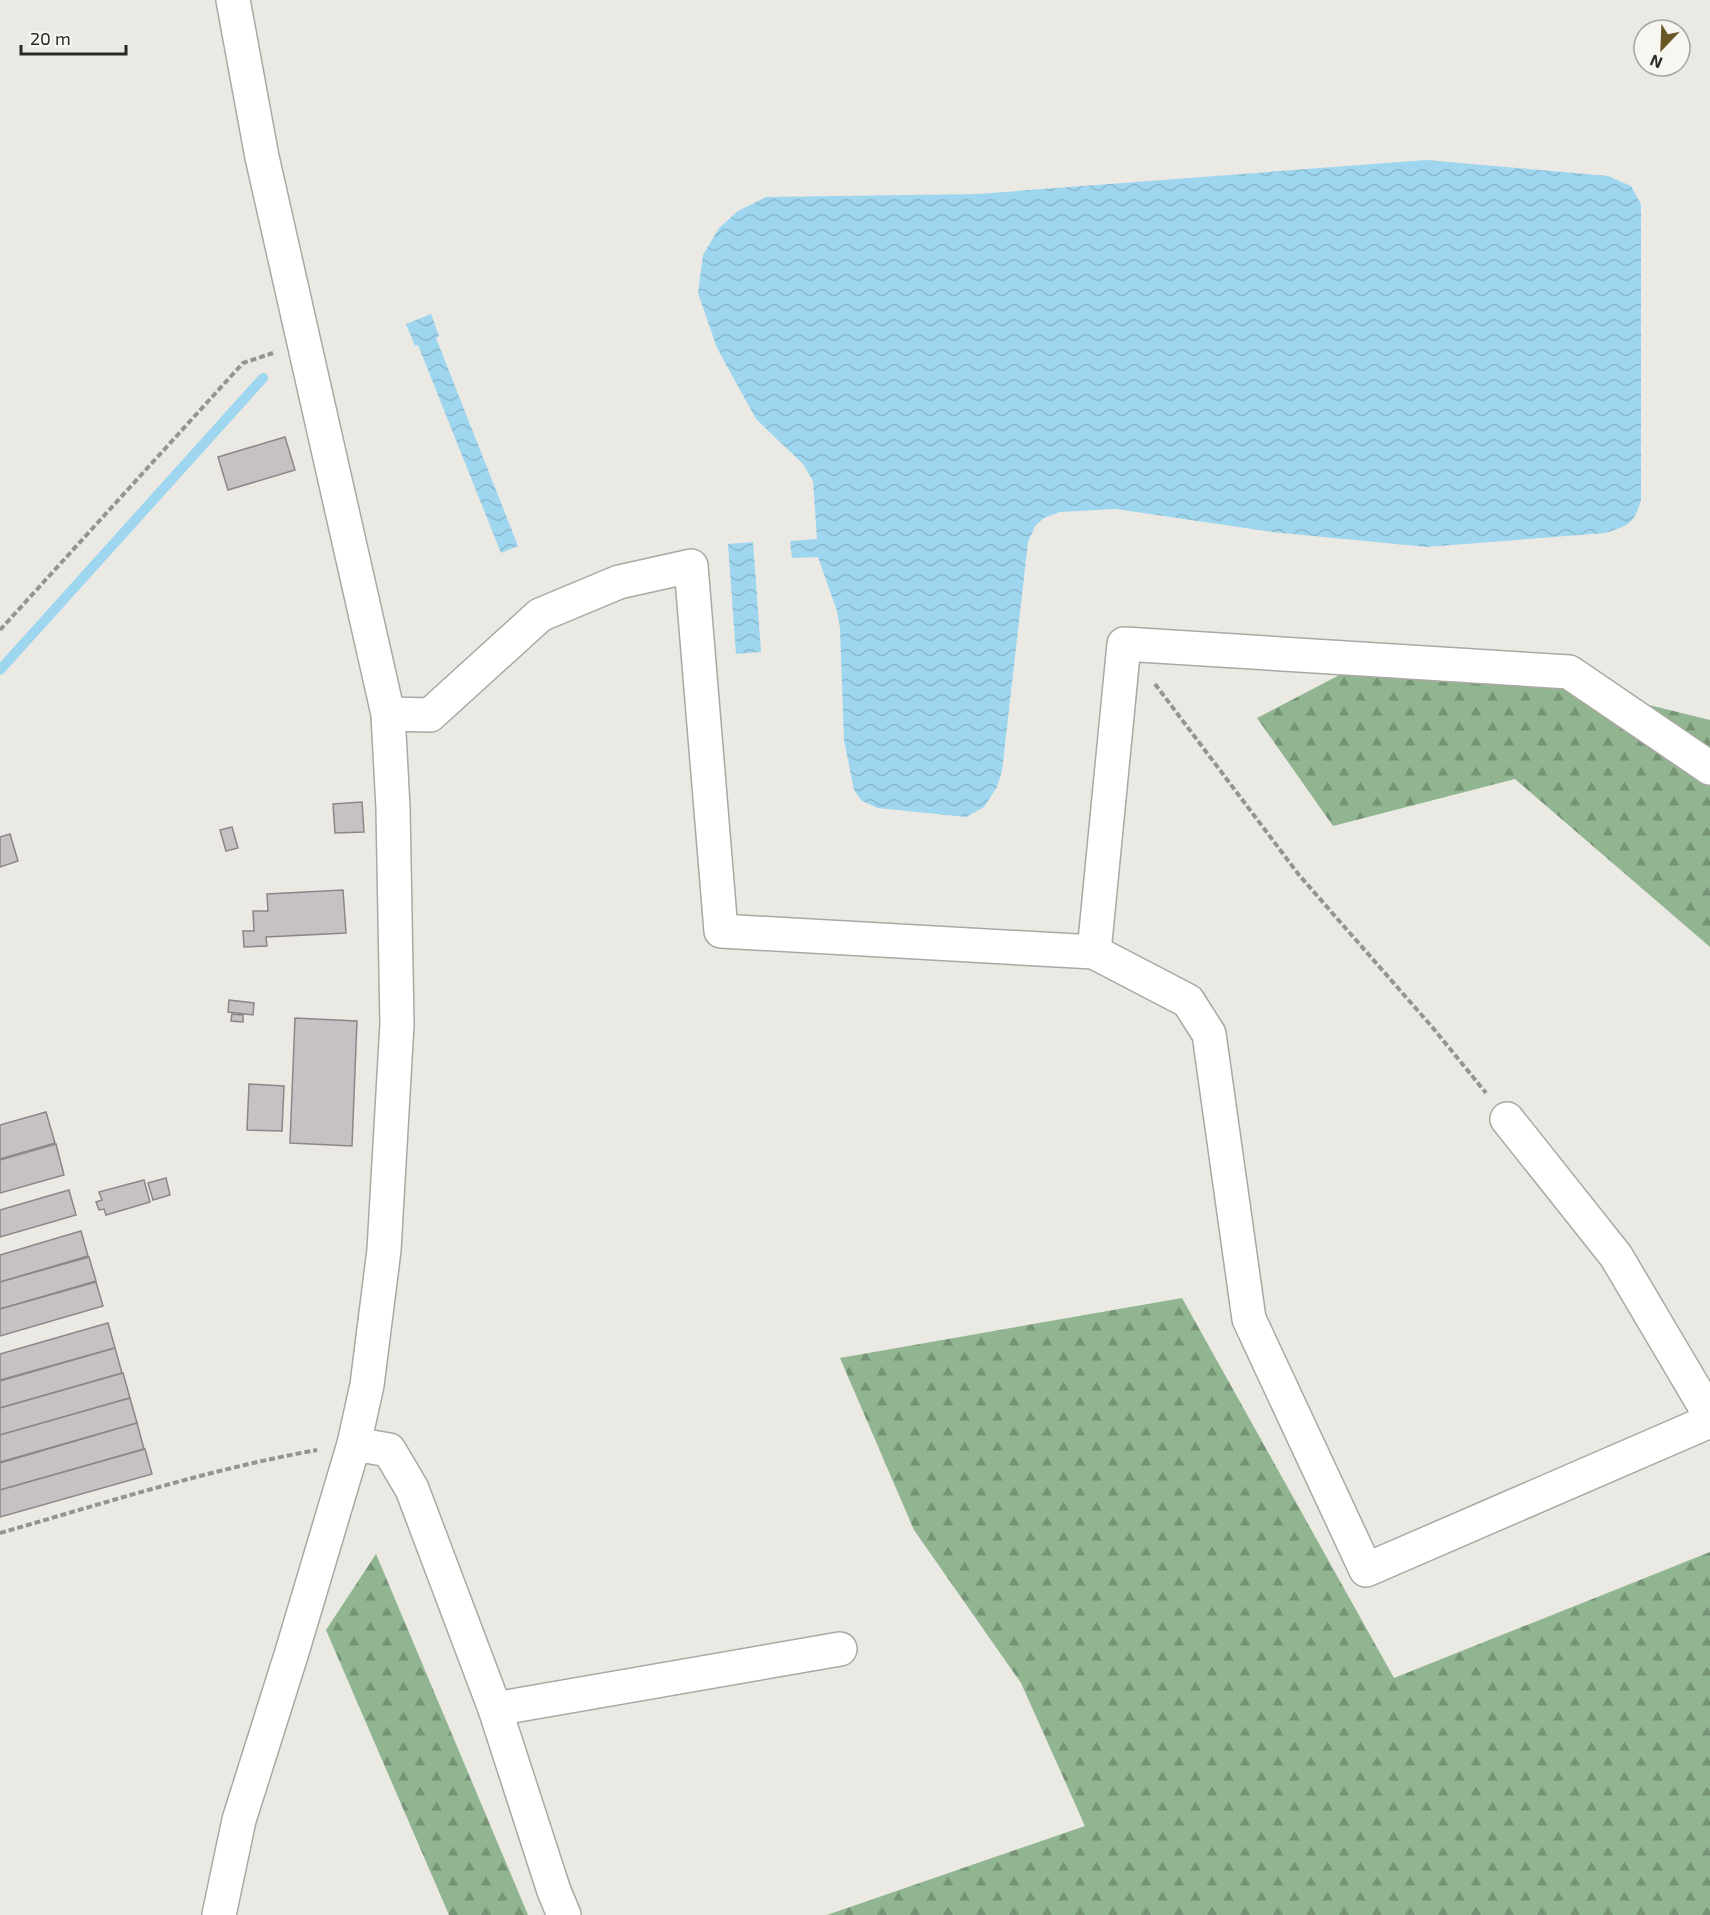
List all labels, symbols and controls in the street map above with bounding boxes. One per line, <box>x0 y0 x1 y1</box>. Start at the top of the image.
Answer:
scale bar <box>21 18 126 56</box>
north arrow <box>1632 18 1692 78</box>
text: 20 m <box>30 27 71 49</box>
text: N <box>1647 51 1665 73</box>

